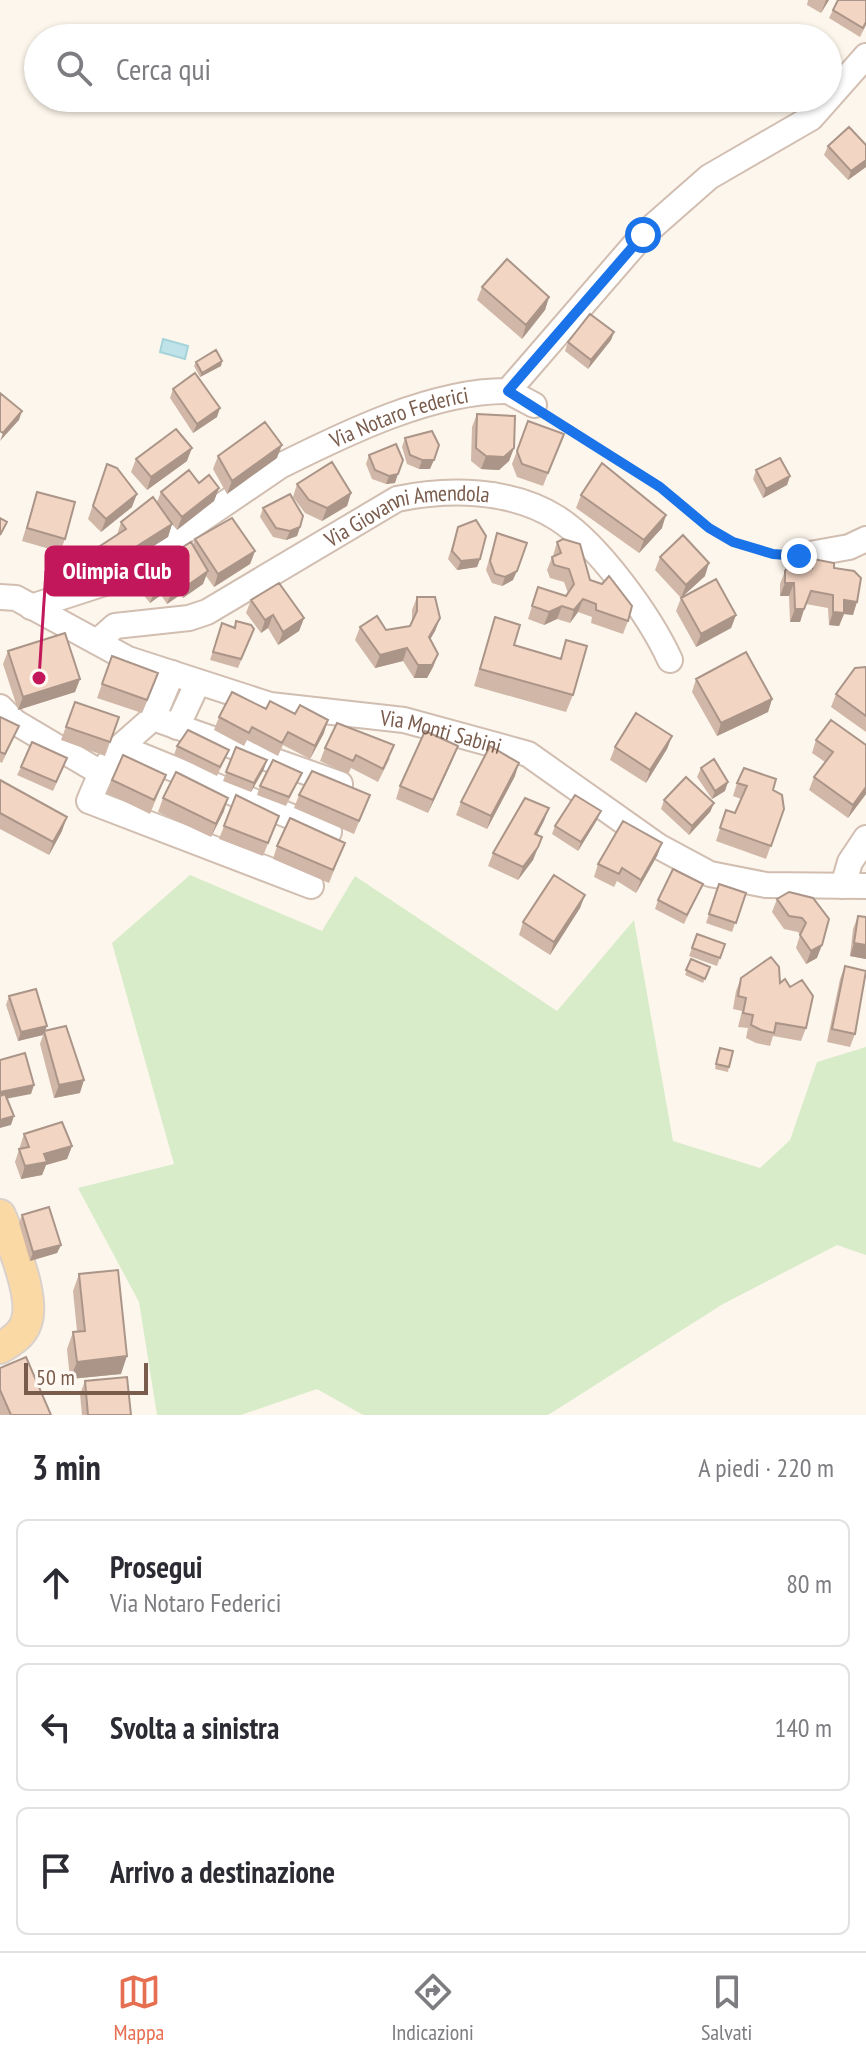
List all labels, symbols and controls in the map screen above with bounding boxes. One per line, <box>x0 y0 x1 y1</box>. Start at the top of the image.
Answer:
search box <box>24 24 842 112</box>
icon: search <box>52 46 96 90</box>
text: Cerca qui <box>116 49 211 88</box>
route start <box>625 217 661 253</box>
street label: Via Notaro Federici <box>324 380 470 454</box>
street label: Via Giovanni Amendola <box>318 478 491 554</box>
route end <box>781 538 817 574</box>
callout: Olimpia Club <box>46 547 188 595</box>
text: Olimpia Club <box>62 555 172 586</box>
street label: Via Monti Sabini <box>378 703 505 760</box>
scale bar <box>24 1359 148 1395</box>
text: 50 m <box>36 1363 75 1391</box>
text: 3 min <box>32 1445 101 1489</box>
text: A piedi · 220 m <box>698 1451 834 1484</box>
text: Prosegui <box>110 1547 203 1586</box>
icon: ahead <box>34 1561 78 1605</box>
text: 80 m <box>786 1567 832 1600</box>
text: Via Notaro Federici <box>110 1586 281 1619</box>
icon: left <box>34 1705 78 1749</box>
text: Svolta a sinistra <box>110 1708 279 1747</box>
text: 140 m <box>774 1711 832 1744</box>
icon: arrive <box>34 1849 78 1893</box>
text: Arrivo a destinazione <box>110 1852 335 1891</box>
tab: Mappa <box>114 1970 164 2046</box>
tab: Indicazioni <box>391 1970 474 2046</box>
tab: Salvati <box>701 1970 752 2046</box>

